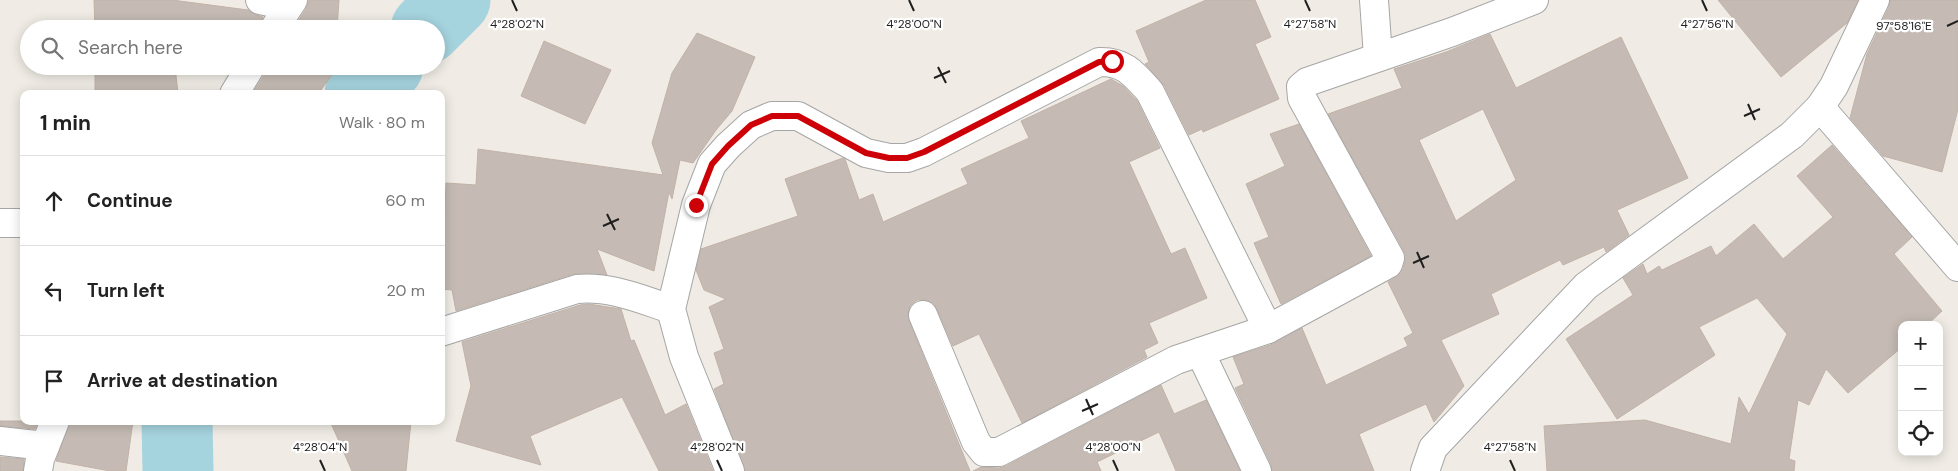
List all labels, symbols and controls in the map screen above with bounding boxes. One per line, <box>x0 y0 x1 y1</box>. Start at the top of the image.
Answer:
text: 4°28'02"N <box>490 16 544 32</box>
text: 4°28'00"N <box>886 16 942 32</box>
text: 4°27'58"N <box>1284 16 1336 32</box>
text: 4°27'56"N <box>1680 16 1734 32</box>
text: 97°58'16"E <box>1876 18 1932 34</box>
search box <box>20 20 445 75</box>
icon: search <box>38 34 66 62</box>
text: Search here <box>78 35 183 60</box>
route start <box>1101 50 1124 73</box>
text: 1 min <box>40 109 91 137</box>
text: Walk · 80 m <box>339 112 425 133</box>
icon: ahead <box>40 187 68 215</box>
text: Continue <box>87 188 173 213</box>
text: 60 m <box>385 190 425 211</box>
route end <box>685 194 708 217</box>
icon: left <box>40 277 68 305</box>
text: Turn left <box>87 278 165 303</box>
text: 20 m <box>386 280 425 301</box>
map controls <box>1898 321 1943 456</box>
button: + <box>1898 321 1943 366</box>
button: − <box>1898 366 1943 411</box>
icon: arrive <box>40 367 68 395</box>
text: Arrive at destination <box>87 368 278 393</box>
button: locate <box>1898 411 1943 456</box>
text: 4°28'04"N <box>293 439 347 455</box>
text: 4°28'02"N <box>690 439 744 455</box>
text: 4°28'00"N <box>1085 439 1141 455</box>
text: 4°27'58"N <box>1484 439 1536 455</box>

